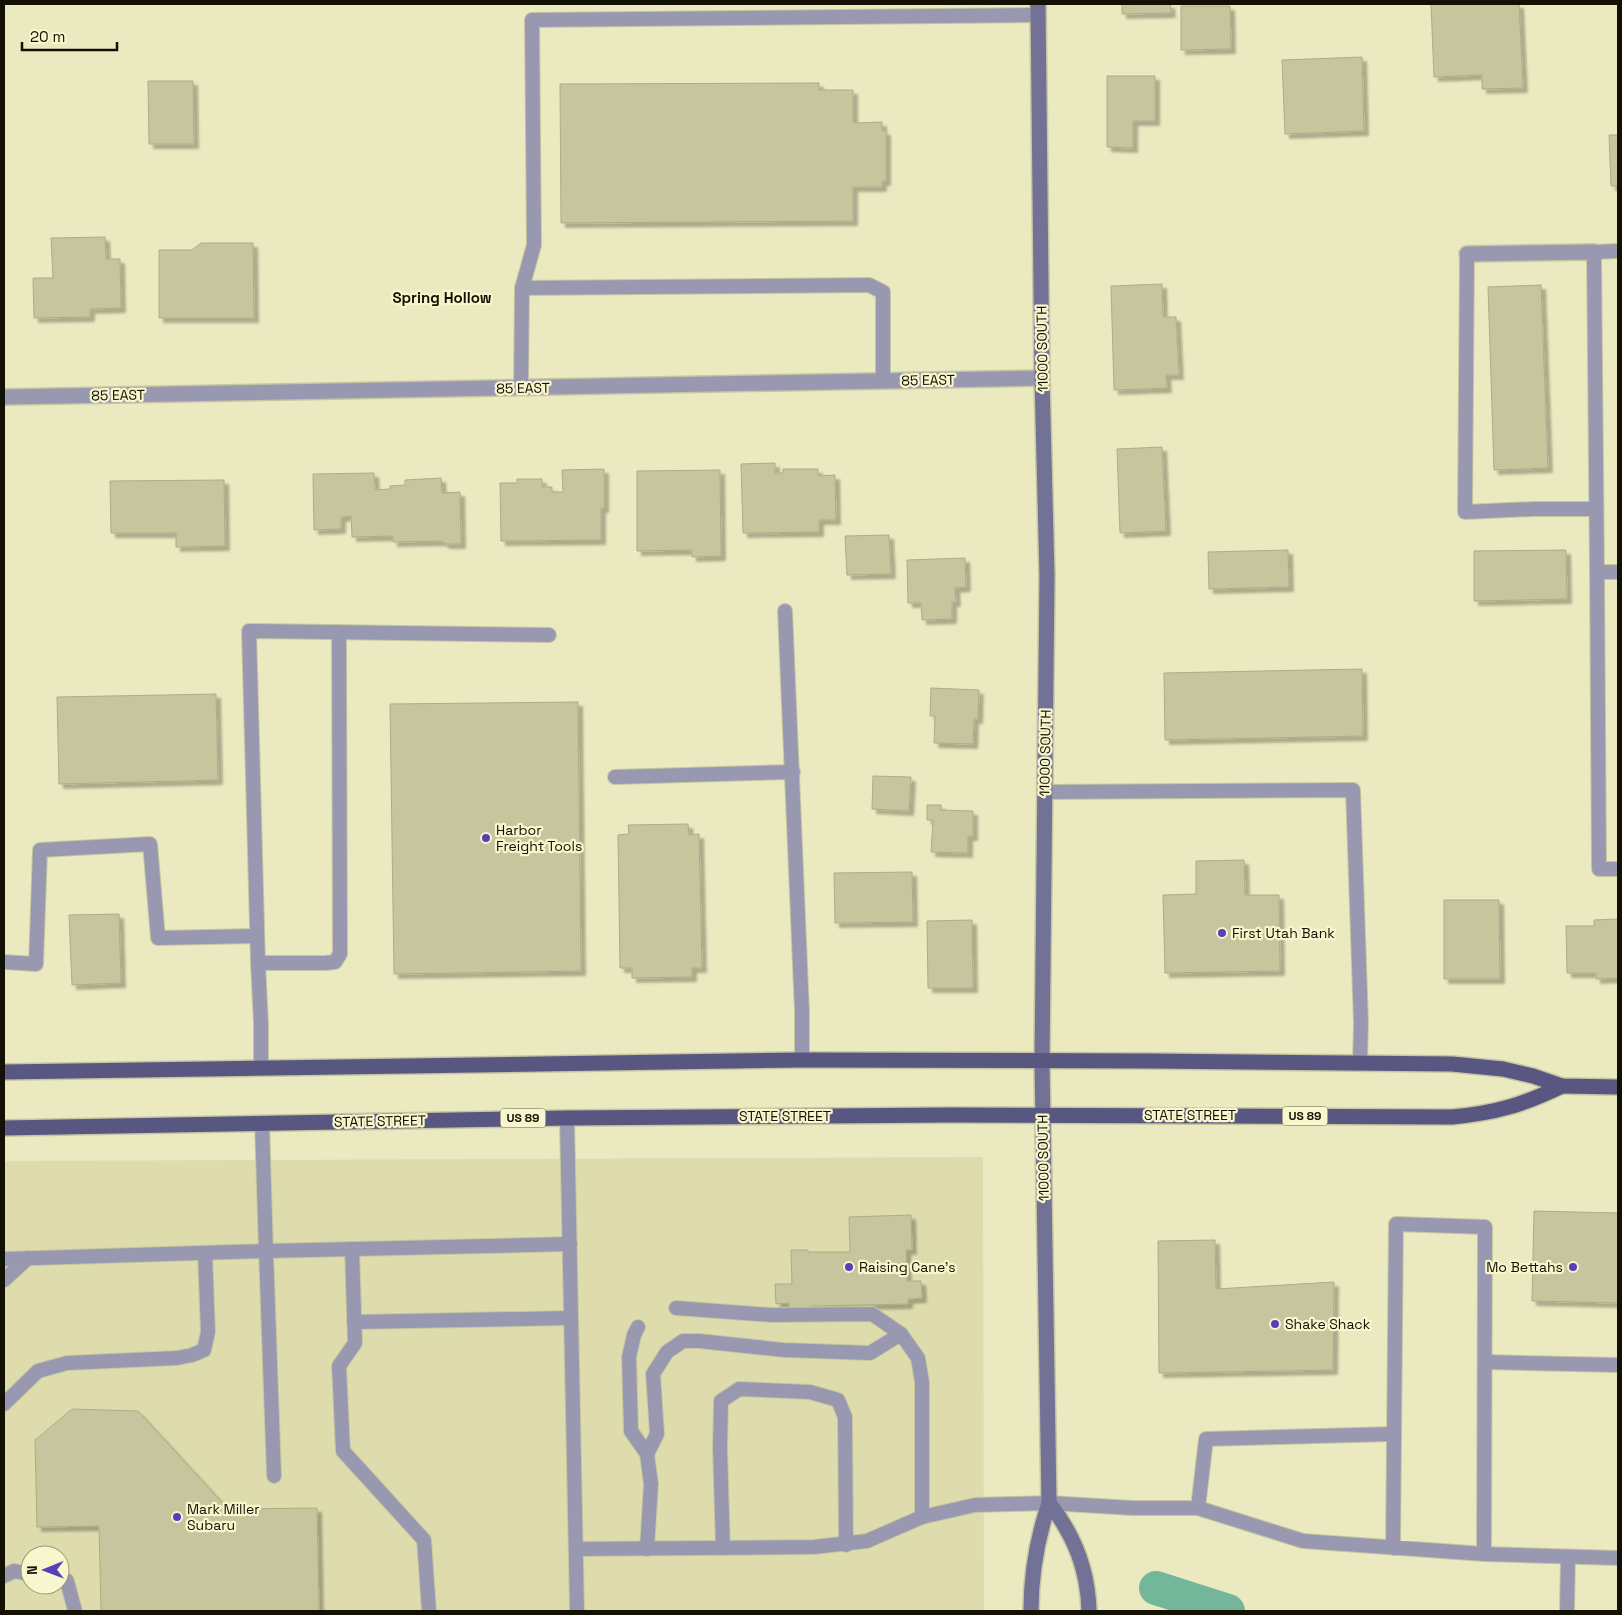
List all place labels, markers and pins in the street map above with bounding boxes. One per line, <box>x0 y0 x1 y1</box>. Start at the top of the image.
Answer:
place label: Harbor Freight Tools <box>496 821 582 855</box>
marker: Harbor Freight Tools <box>480 832 492 844</box>
place label: First Utah Bank <box>1232 924 1335 942</box>
marker: First Utah Bank <box>1216 927 1228 939</box>
place label: Raising Cane's <box>859 1258 956 1276</box>
place label: Mo Bettahs <box>1486 1258 1563 1276</box>
marker: Raising Cane's <box>843 1261 855 1273</box>
marker: Mo Bettahs <box>1567 1261 1579 1273</box>
place label: Shake Shack <box>1285 1315 1371 1333</box>
marker: Shake Shack <box>1269 1318 1281 1330</box>
place label: Mark Miller Subaru <box>187 1500 260 1534</box>
marker: Mark Miller Subaru <box>171 1511 183 1523</box>

